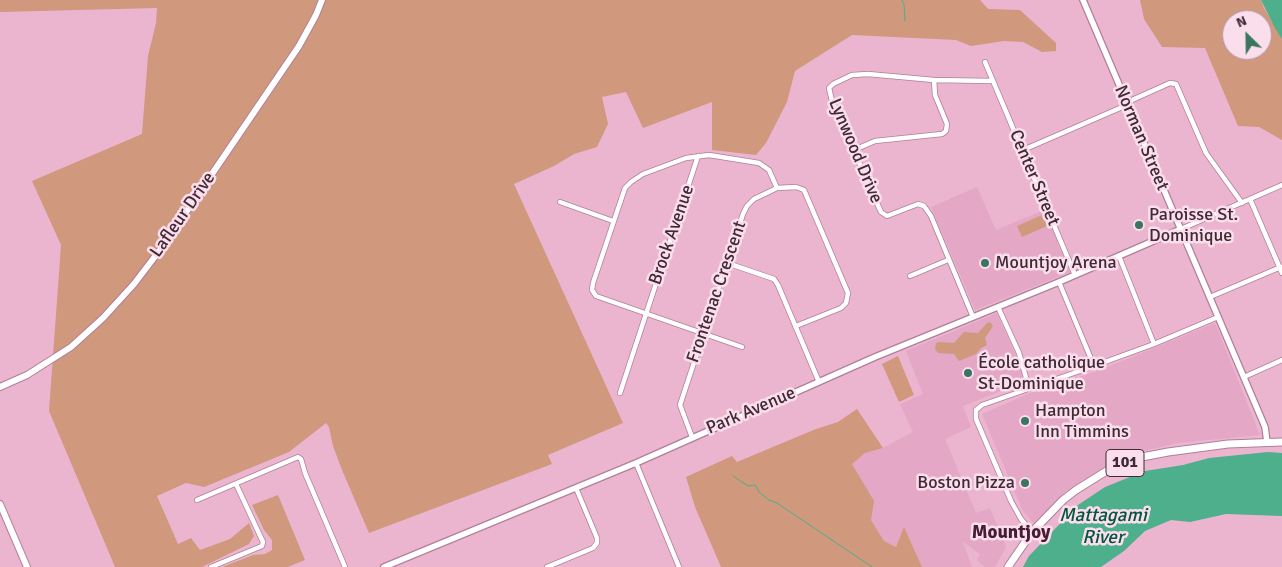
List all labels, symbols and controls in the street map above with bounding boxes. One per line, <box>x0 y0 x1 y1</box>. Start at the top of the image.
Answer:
north arrow <box>1222 10 1272 60</box>
text: N <box>1234 12 1249 31</box>
street label: Norman Street <box>1109 82 1173 194</box>
street label: Lynwood Drive <box>823 95 887 207</box>
street label: Center Street <box>1004 127 1064 229</box>
street label: Lafleur Drive <box>146 168 220 262</box>
street label: Brock Avenue <box>645 182 699 288</box>
place label: Paroisse St. Dominique <box>1149 204 1238 246</box>
street label: Frontenac Crescent <box>683 218 751 366</box>
marker: Paroisse St. Dominique <box>1133 219 1145 231</box>
place label: Mountjoy Arena <box>995 252 1117 274</box>
marker: Mountjoy Arena <box>979 257 991 269</box>
place label: École catholique St-Dominique <box>978 352 1105 394</box>
marker: École catholique St-Dominique <box>962 367 974 379</box>
street label: Park Avenue <box>703 383 799 439</box>
place label: Hampton Inn Timmins <box>1035 400 1129 442</box>
marker: Hampton Inn Timmins <box>1019 415 1031 427</box>
road number: 101 <box>1106 449 1144 476</box>
place label: Boston Pizza <box>917 472 1015 494</box>
marker: Boston Pizza <box>1019 477 1031 489</box>
water label: Mattagami River <box>1059 505 1147 549</box>
district label: Mountjoy <box>972 522 1050 544</box>

